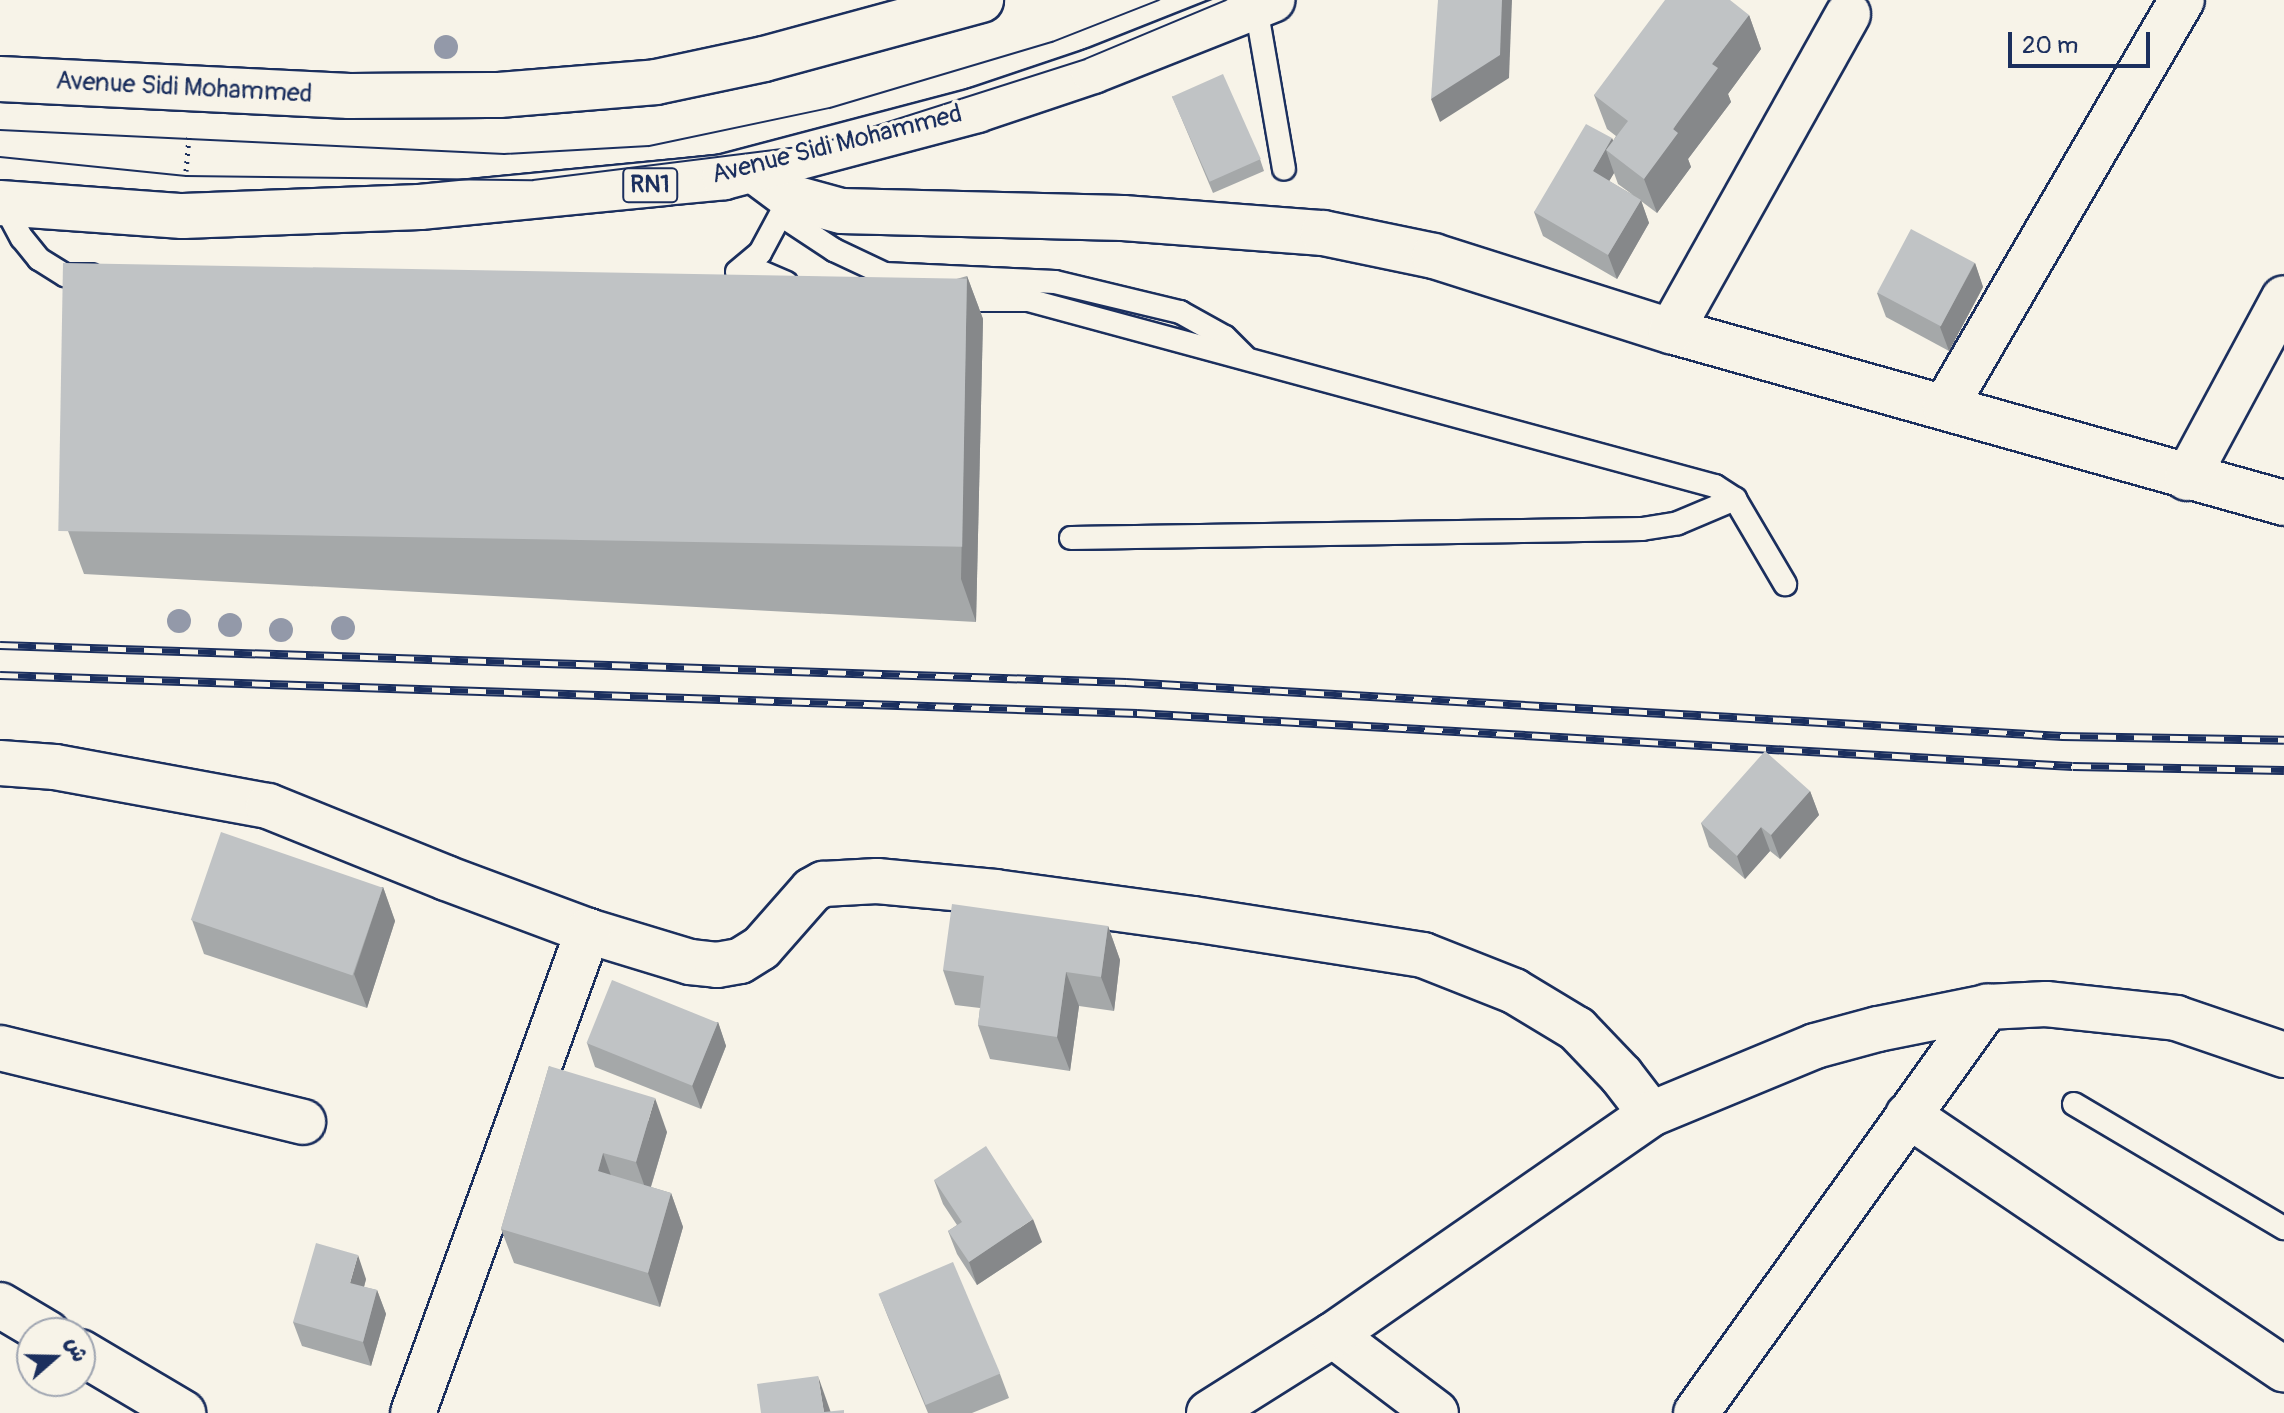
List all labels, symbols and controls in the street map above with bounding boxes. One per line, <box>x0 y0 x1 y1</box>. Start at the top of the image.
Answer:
scale bar <box>2012 16 2154 66</box>
text: 20 m <box>2022 31 2078 60</box>
street label: Avenue Sidi Mohammed <box>55 66 313 110</box>
street label: Avenue Sidi Mohammed <box>709 99 965 191</box>
road number: RN1 <box>622 165 678 205</box>
north arrow <box>16 1317 96 1397</box>
text: ش <box>59 1333 94 1366</box>

